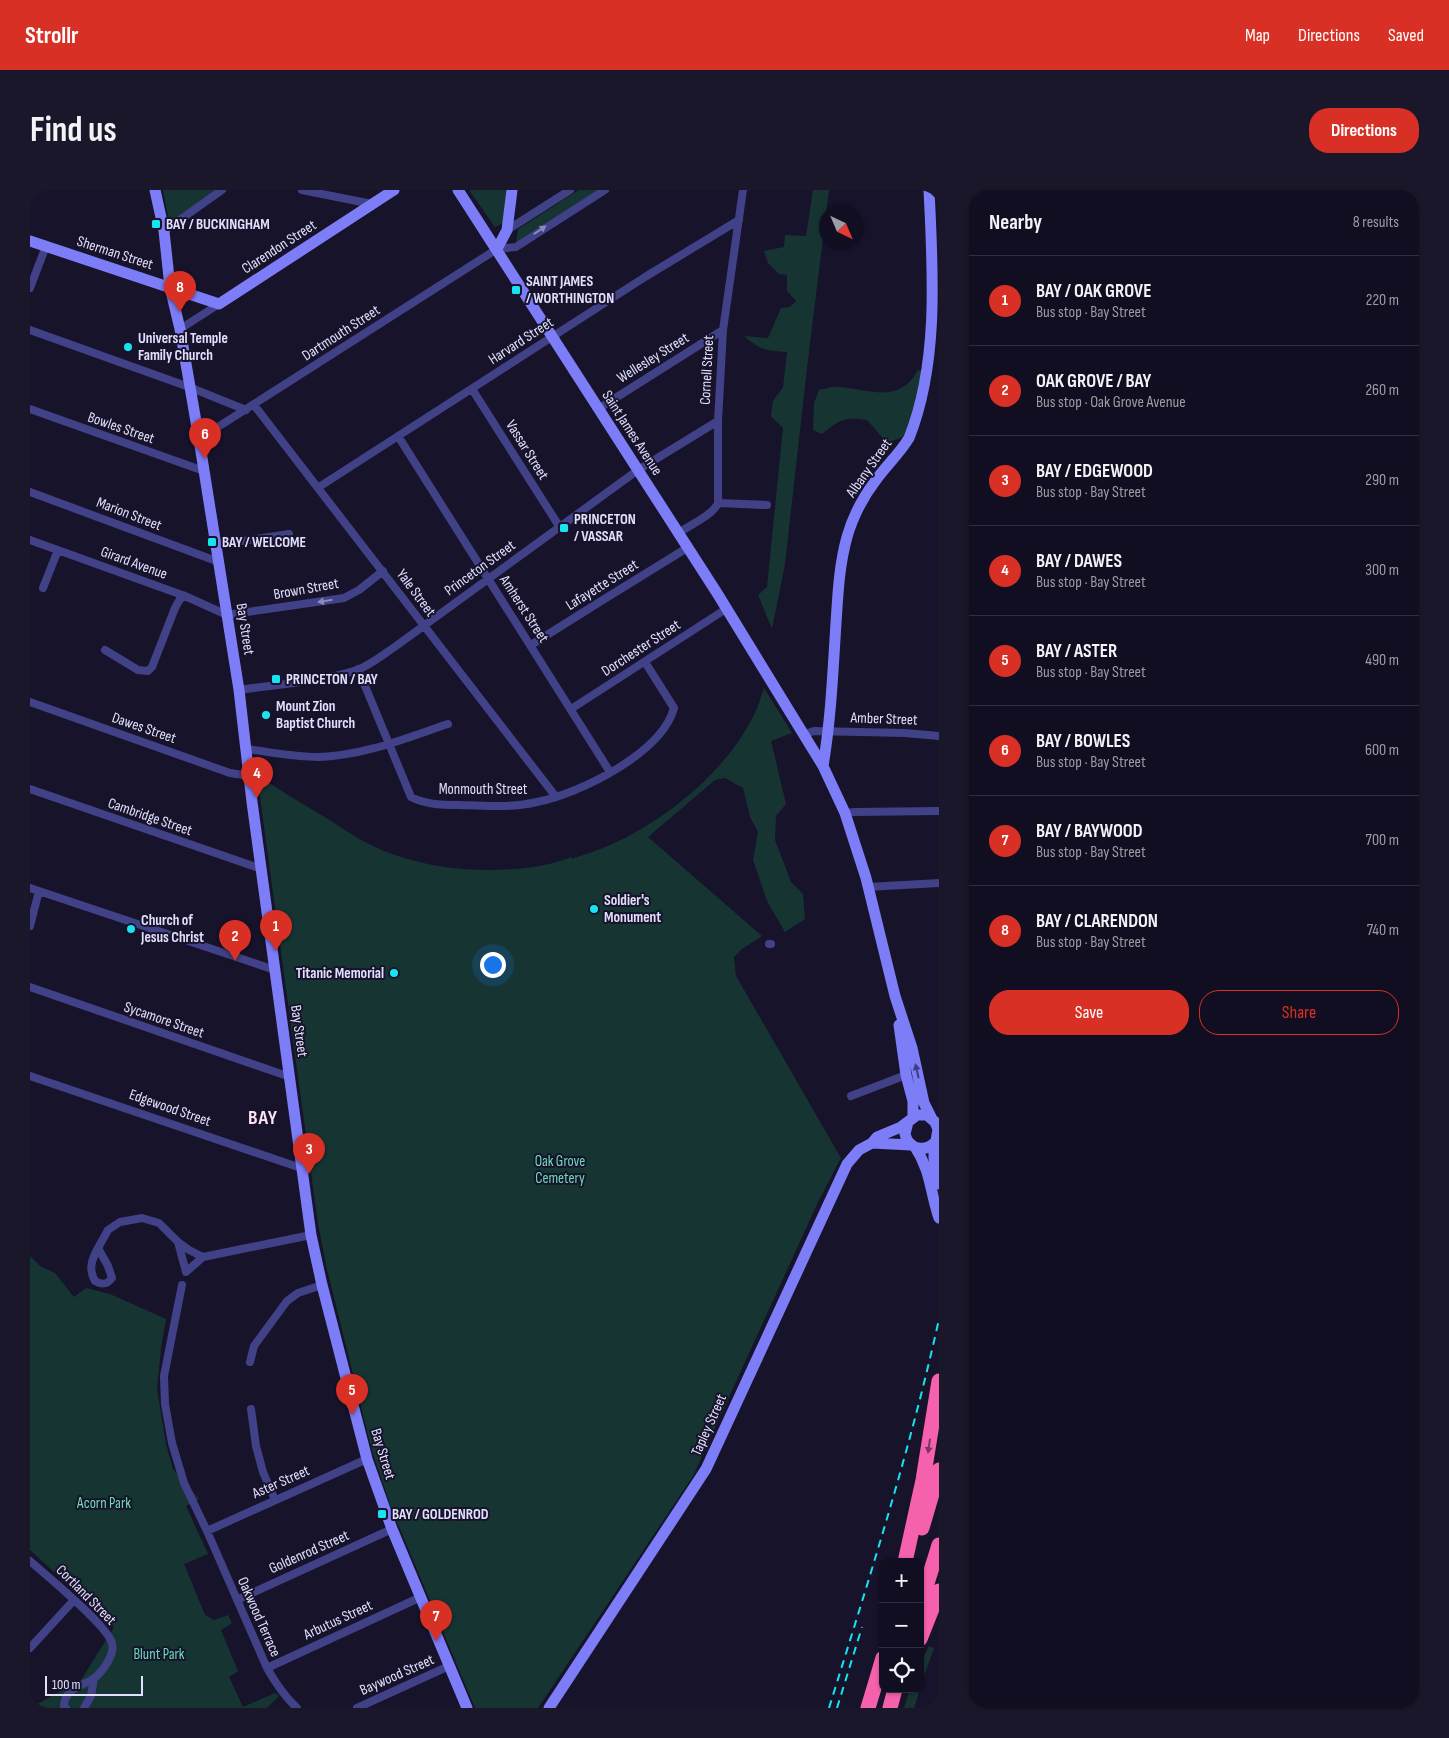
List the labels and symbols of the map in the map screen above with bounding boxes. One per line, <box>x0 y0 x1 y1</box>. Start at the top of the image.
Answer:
north arrow <box>819 205 864 250</box>
place label: BAY / BUCKINGHAM <box>166 215 270 234</box>
street label: Clarendon Street <box>238 216 320 278</box>
marker: BAY / BUCKINGHAM <box>150 218 162 230</box>
one-way arrow <box>534 226 547 235</box>
street label: Sherman Street <box>74 232 156 274</box>
pin: 8 <box>164 271 196 312</box>
place label: SAINT JAMES / WORTHINGTON <box>526 272 614 308</box>
marker: SAINT JAMES / WORTHINGTON <box>510 284 522 296</box>
street label: Dartmouth Street <box>298 300 384 365</box>
street label: Harvard Street <box>485 313 557 369</box>
street label: Wellesley Street <box>614 328 693 388</box>
place label: Universal Temple Family Church <box>138 329 228 365</box>
street label: Cornell Street <box>696 334 718 405</box>
marker: Universal Temple Family Church <box>122 341 134 353</box>
street label: Saint James Avenue <box>597 387 667 479</box>
street label: Bowles Street <box>85 408 157 448</box>
street label: Vassar Street <box>501 417 553 484</box>
pin: 6 <box>189 418 221 459</box>
street label: Albany Street <box>841 435 896 502</box>
street label: Marion Street <box>94 493 165 535</box>
place label: PRINCETON / VASSAR <box>574 510 636 546</box>
marker: PRINCETON / VASSAR <box>558 522 570 534</box>
place label: BAY / WELCOME <box>222 533 306 552</box>
marker: BAY / WELCOME <box>206 536 218 548</box>
street label: Princeton Street <box>441 536 519 600</box>
street label: Girard Avenue <box>98 542 170 584</box>
street label: Lafayette Street <box>562 555 642 615</box>
street label: Yale Street <box>392 566 440 621</box>
street label: Amherst Street <box>495 571 553 647</box>
street label: Brown Street <box>272 574 340 604</box>
one-way arrow <box>317 597 333 605</box>
street label: Bay Street <box>232 602 259 657</box>
street label: Dorchester Street <box>598 615 684 681</box>
place label: PRINCETON / BAY <box>286 670 378 689</box>
marker: PRINCETON / BAY <box>270 673 282 685</box>
place label: Mount Zion Baptist Church <box>276 697 355 733</box>
street label: Dawes Street <box>109 708 179 748</box>
street label: Amber Street <box>849 708 918 730</box>
marker: Mount Zion Baptist Church <box>260 709 272 721</box>
pin: 4 <box>241 757 273 798</box>
street label: Monmouth Street <box>439 780 528 799</box>
street label: Cambridge Street <box>105 794 195 840</box>
place label: Soldier's Monument <box>604 891 661 927</box>
marker: Soldier's Monument <box>588 903 600 915</box>
pin: 1 <box>260 910 292 951</box>
place label: Church of Jesus Christ <box>140 911 204 947</box>
pin: 2 <box>219 920 251 961</box>
marker: Church of Jesus Christ <box>125 923 137 935</box>
your location <box>480 952 506 978</box>
place label: Titanic Memorial <box>296 964 384 983</box>
marker: Titanic Memorial <box>388 967 400 979</box>
street label: Sycamore Street <box>121 997 207 1043</box>
street label: Bay Street <box>286 1004 312 1059</box>
one-way arrow <box>912 1063 920 1079</box>
street label: Edgewood Street <box>127 1085 214 1131</box>
district label: BAY <box>248 1106 278 1130</box>
pin: 3 <box>293 1133 325 1174</box>
park label: Oak Grove Cemetery <box>535 1152 585 1188</box>
pin: 5 <box>336 1374 368 1415</box>
street label: Tapley Street <box>687 1391 731 1459</box>
street label: Bay Street <box>366 1426 400 1482</box>
one-way arrow <box>924 1438 932 1454</box>
street label: Aster Street <box>249 1461 313 1503</box>
park label: Acorn Park <box>76 1494 131 1513</box>
place label: BAY / GOLDENROD <box>392 1505 489 1524</box>
marker: BAY / GOLDENROD <box>376 1508 388 1520</box>
street label: Goldenrod Street <box>266 1526 352 1578</box>
street label: Cortland Street <box>52 1561 120 1629</box>
street label: Oakwood Terrace <box>233 1574 285 1660</box>
street label: Arbutus Street <box>300 1596 376 1645</box>
pin: 7 <box>420 1600 452 1641</box>
park label: Blunt Park <box>133 1645 185 1664</box>
street label: Baywood Street <box>357 1650 437 1700</box>
scale bar <box>45 1673 142 1696</box>

